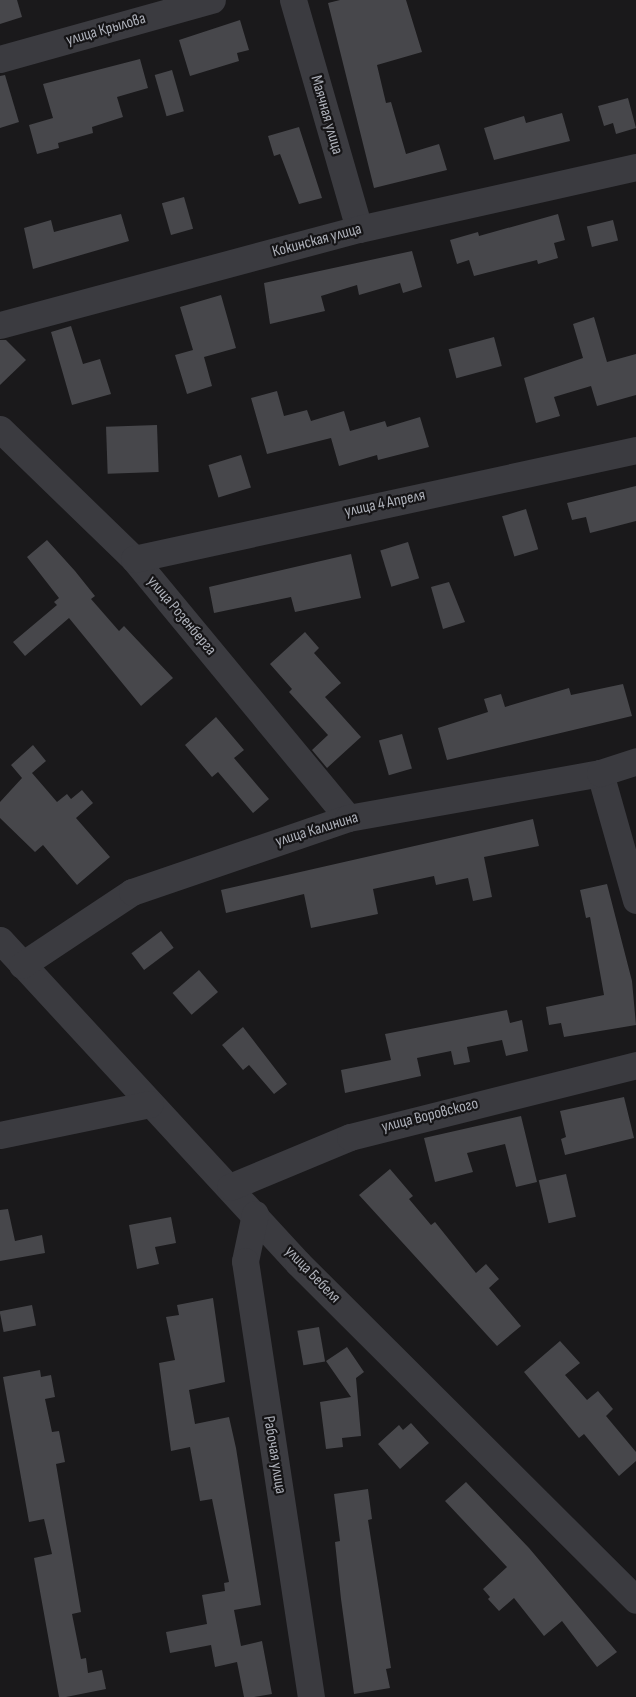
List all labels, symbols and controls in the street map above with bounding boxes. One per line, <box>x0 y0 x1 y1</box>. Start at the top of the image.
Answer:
street label: улица Крылова <box>64 10 148 50</box>
street label: Маячная улица <box>306 73 346 157</box>
street label: Кокинская улица <box>270 220 364 262</box>
street label: улица 4 Апреля <box>343 486 427 522</box>
street label: улица Розенберга <box>142 572 220 660</box>
street label: улица Калинина <box>273 808 361 852</box>
street label: улица Воровского <box>380 1095 480 1137</box>
street label: улица Бебеля <box>280 1242 344 1308</box>
street label: Рабочая улица <box>258 1415 290 1495</box>

